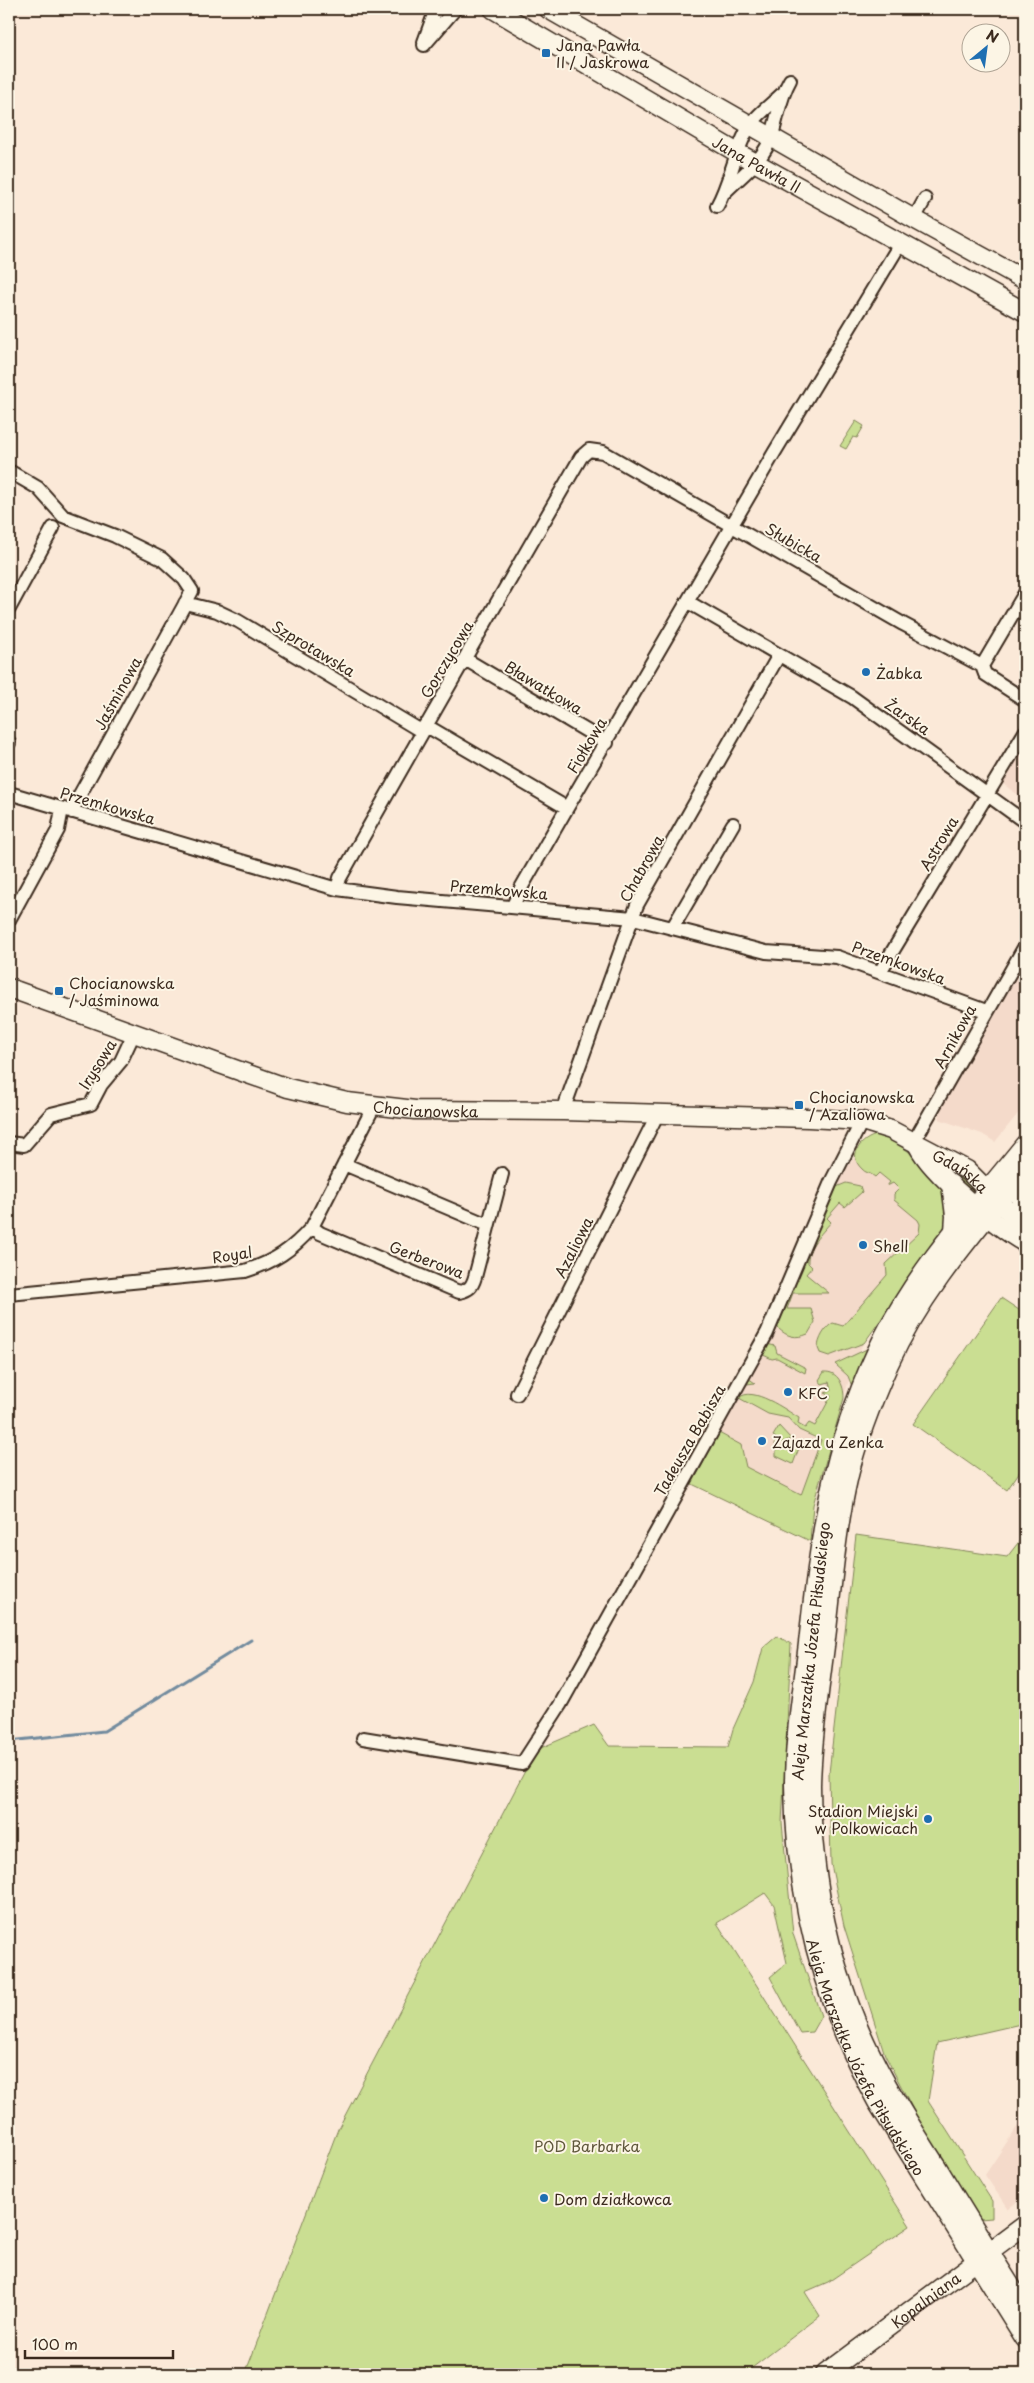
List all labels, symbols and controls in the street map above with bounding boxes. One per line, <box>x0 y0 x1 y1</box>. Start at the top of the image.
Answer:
north arrow <box>962 22 1012 72</box>
text: N <box>983 24 1002 48</box>
place label: Jana Pawła II / Jaskrowa <box>556 33 649 73</box>
marker: Jana Pawła II / Jaskrowa <box>540 47 552 59</box>
street label: Jana Pawła II <box>708 129 806 198</box>
street label: Słubicka <box>761 516 827 568</box>
street label: Szprotawska <box>268 614 361 682</box>
street label: Gorczycowa <box>414 615 479 702</box>
street label: Jaśminowa <box>87 652 147 734</box>
street label: Bławatkowa <box>501 655 588 720</box>
place label: Żabka <box>876 661 923 684</box>
marker: Żabka <box>860 666 872 678</box>
street label: Żarska <box>881 692 936 740</box>
street label: Fiołkowa <box>560 712 612 777</box>
street label: Przemkowska <box>58 780 159 830</box>
street label: Astrowa <box>913 811 964 875</box>
street label: Chabrowa <box>613 830 669 906</box>
street label: Przemkowska <box>449 873 549 905</box>
street label: Przemkowska <box>849 934 950 990</box>
place label: Chocianowska / Jaśminowa <box>69 971 175 1011</box>
marker: Chocianowska / Jaśminowa <box>53 985 65 997</box>
street label: Arnikowa <box>927 999 981 1072</box>
street label: Irysowa <box>73 1034 122 1094</box>
place label: Chocianowska / Azaliowa <box>809 1085 915 1125</box>
street label: Chocianowska <box>372 1094 479 1122</box>
marker: Chocianowska / Azaliowa <box>793 1099 805 1111</box>
street label: Gdańska <box>929 1143 995 1198</box>
street label: Azaliowa <box>548 1212 598 1282</box>
street label: Gerberowa <box>386 1234 468 1284</box>
place label: Shell <box>873 1234 908 1257</box>
street label: Royal <box>210 1239 254 1269</box>
marker: Shell <box>857 1239 869 1251</box>
street label: Tadeusza Babisza <box>648 1379 731 1500</box>
place label: KFC <box>798 1381 828 1404</box>
marker: KFC <box>782 1386 794 1398</box>
place label: Zajazd u Zenka <box>772 1430 884 1453</box>
marker: Zajazd u Zenka <box>756 1435 768 1447</box>
street label: Aleja Marszałka Józefa Piłsudskiego <box>785 1521 835 1781</box>
place label: Stadion Miejski w Polkowicach <box>808 1799 918 1839</box>
marker: Stadion Miejski w Polkowicach <box>922 1813 934 1825</box>
street label: Aleja Marszałka Józefa Piłsudskiego <box>802 1936 931 2180</box>
park label: POD Barbarka <box>534 2134 640 2157</box>
place label: Dom działkowca <box>554 2187 672 2210</box>
marker: Dom działkowca <box>538 2192 550 2204</box>
street label: Kopalniana <box>886 2265 965 2333</box>
scale bar <box>25 2328 172 2360</box>
text: 100 m <box>32 2332 78 2355</box>

